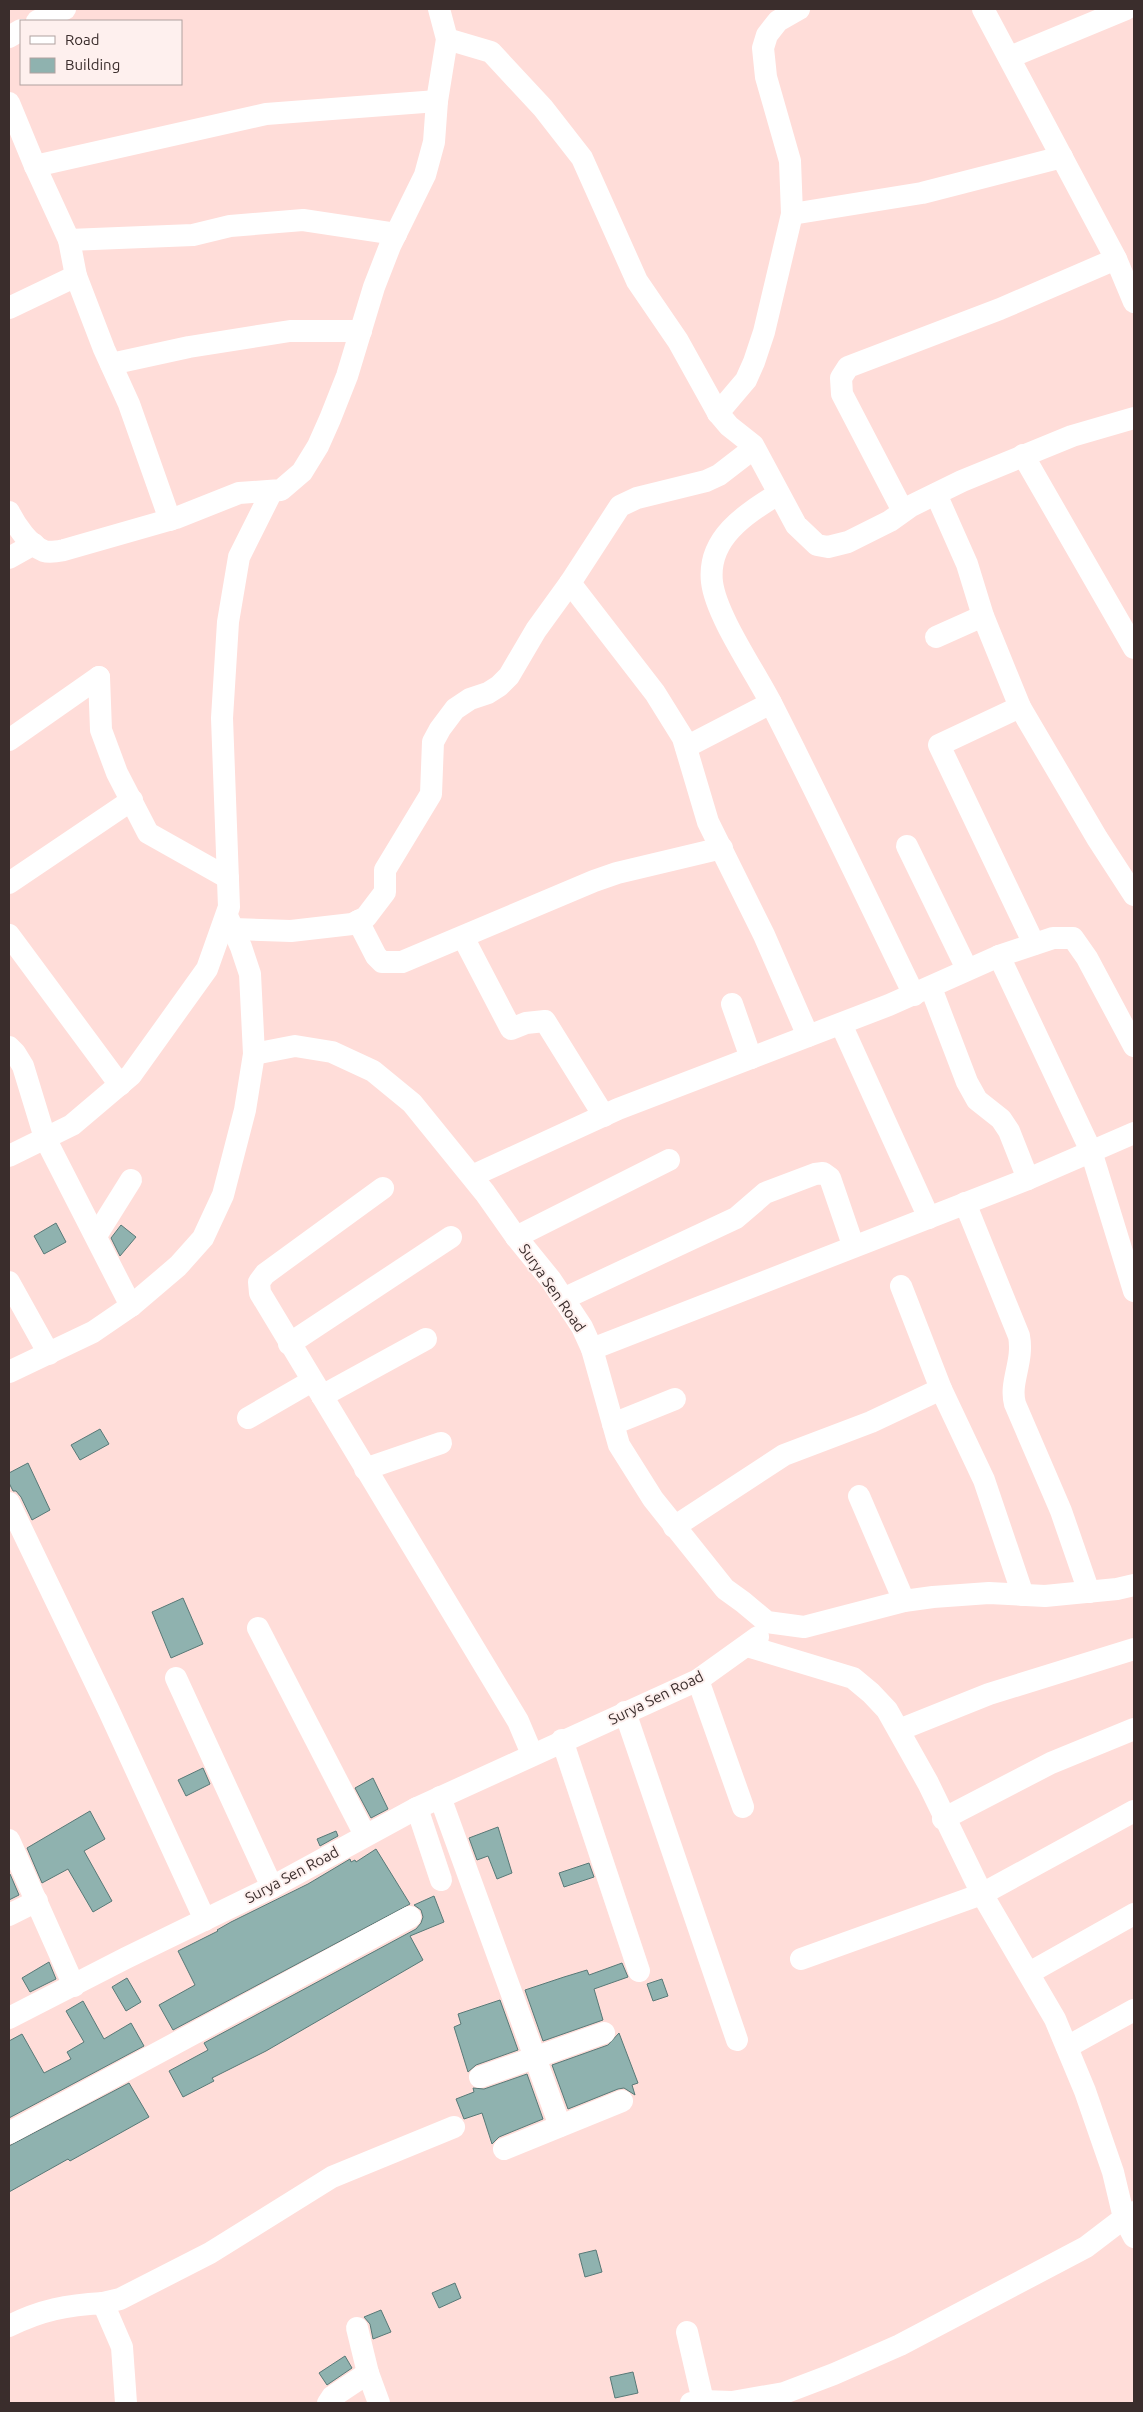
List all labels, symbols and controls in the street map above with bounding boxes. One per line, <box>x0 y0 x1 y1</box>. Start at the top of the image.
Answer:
legend <box>20 20 182 85</box>
text: Road <box>65 31 100 48</box>
text: Building <box>65 56 120 73</box>
street label: Surya Sen Road <box>516 1240 589 1335</box>
street label: Surya Sen Road <box>606 1667 706 1728</box>
street label: Surya Sen Road <box>242 1843 341 1906</box>

